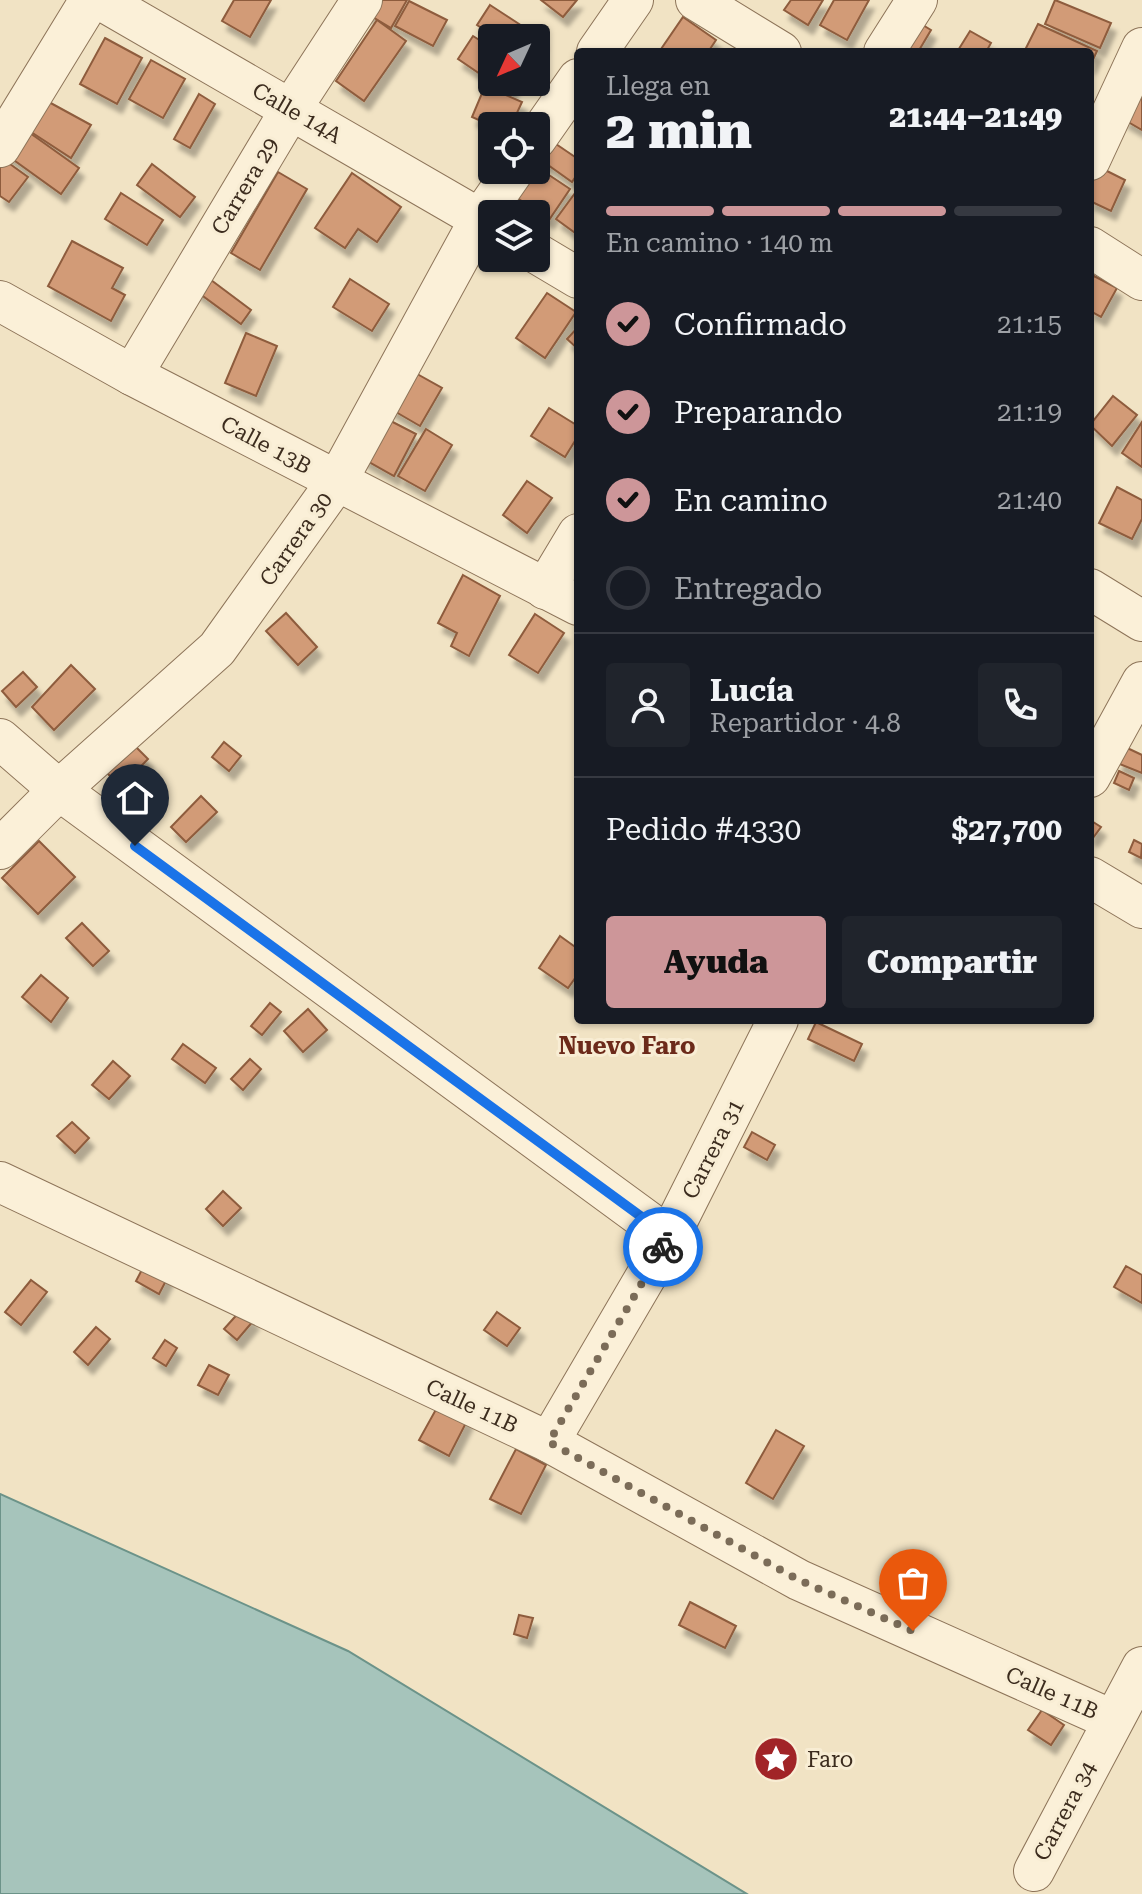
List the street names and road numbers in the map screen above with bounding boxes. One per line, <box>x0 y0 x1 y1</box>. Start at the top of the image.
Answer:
street label: Calle 14A <box>248 77 347 149</box>
street label: Carrera 29 <box>206 133 284 239</box>
street label: Calle 13B <box>217 411 315 479</box>
street label: Carrera 30 <box>255 487 337 591</box>
street label: Carrera 31 <box>677 1095 749 1203</box>
street label: Calle 11B <box>422 1374 522 1438</box>
street label: Calle 11B <box>1002 1662 1102 1724</box>
street label: Carrera 34 <box>1028 1757 1102 1865</box>

